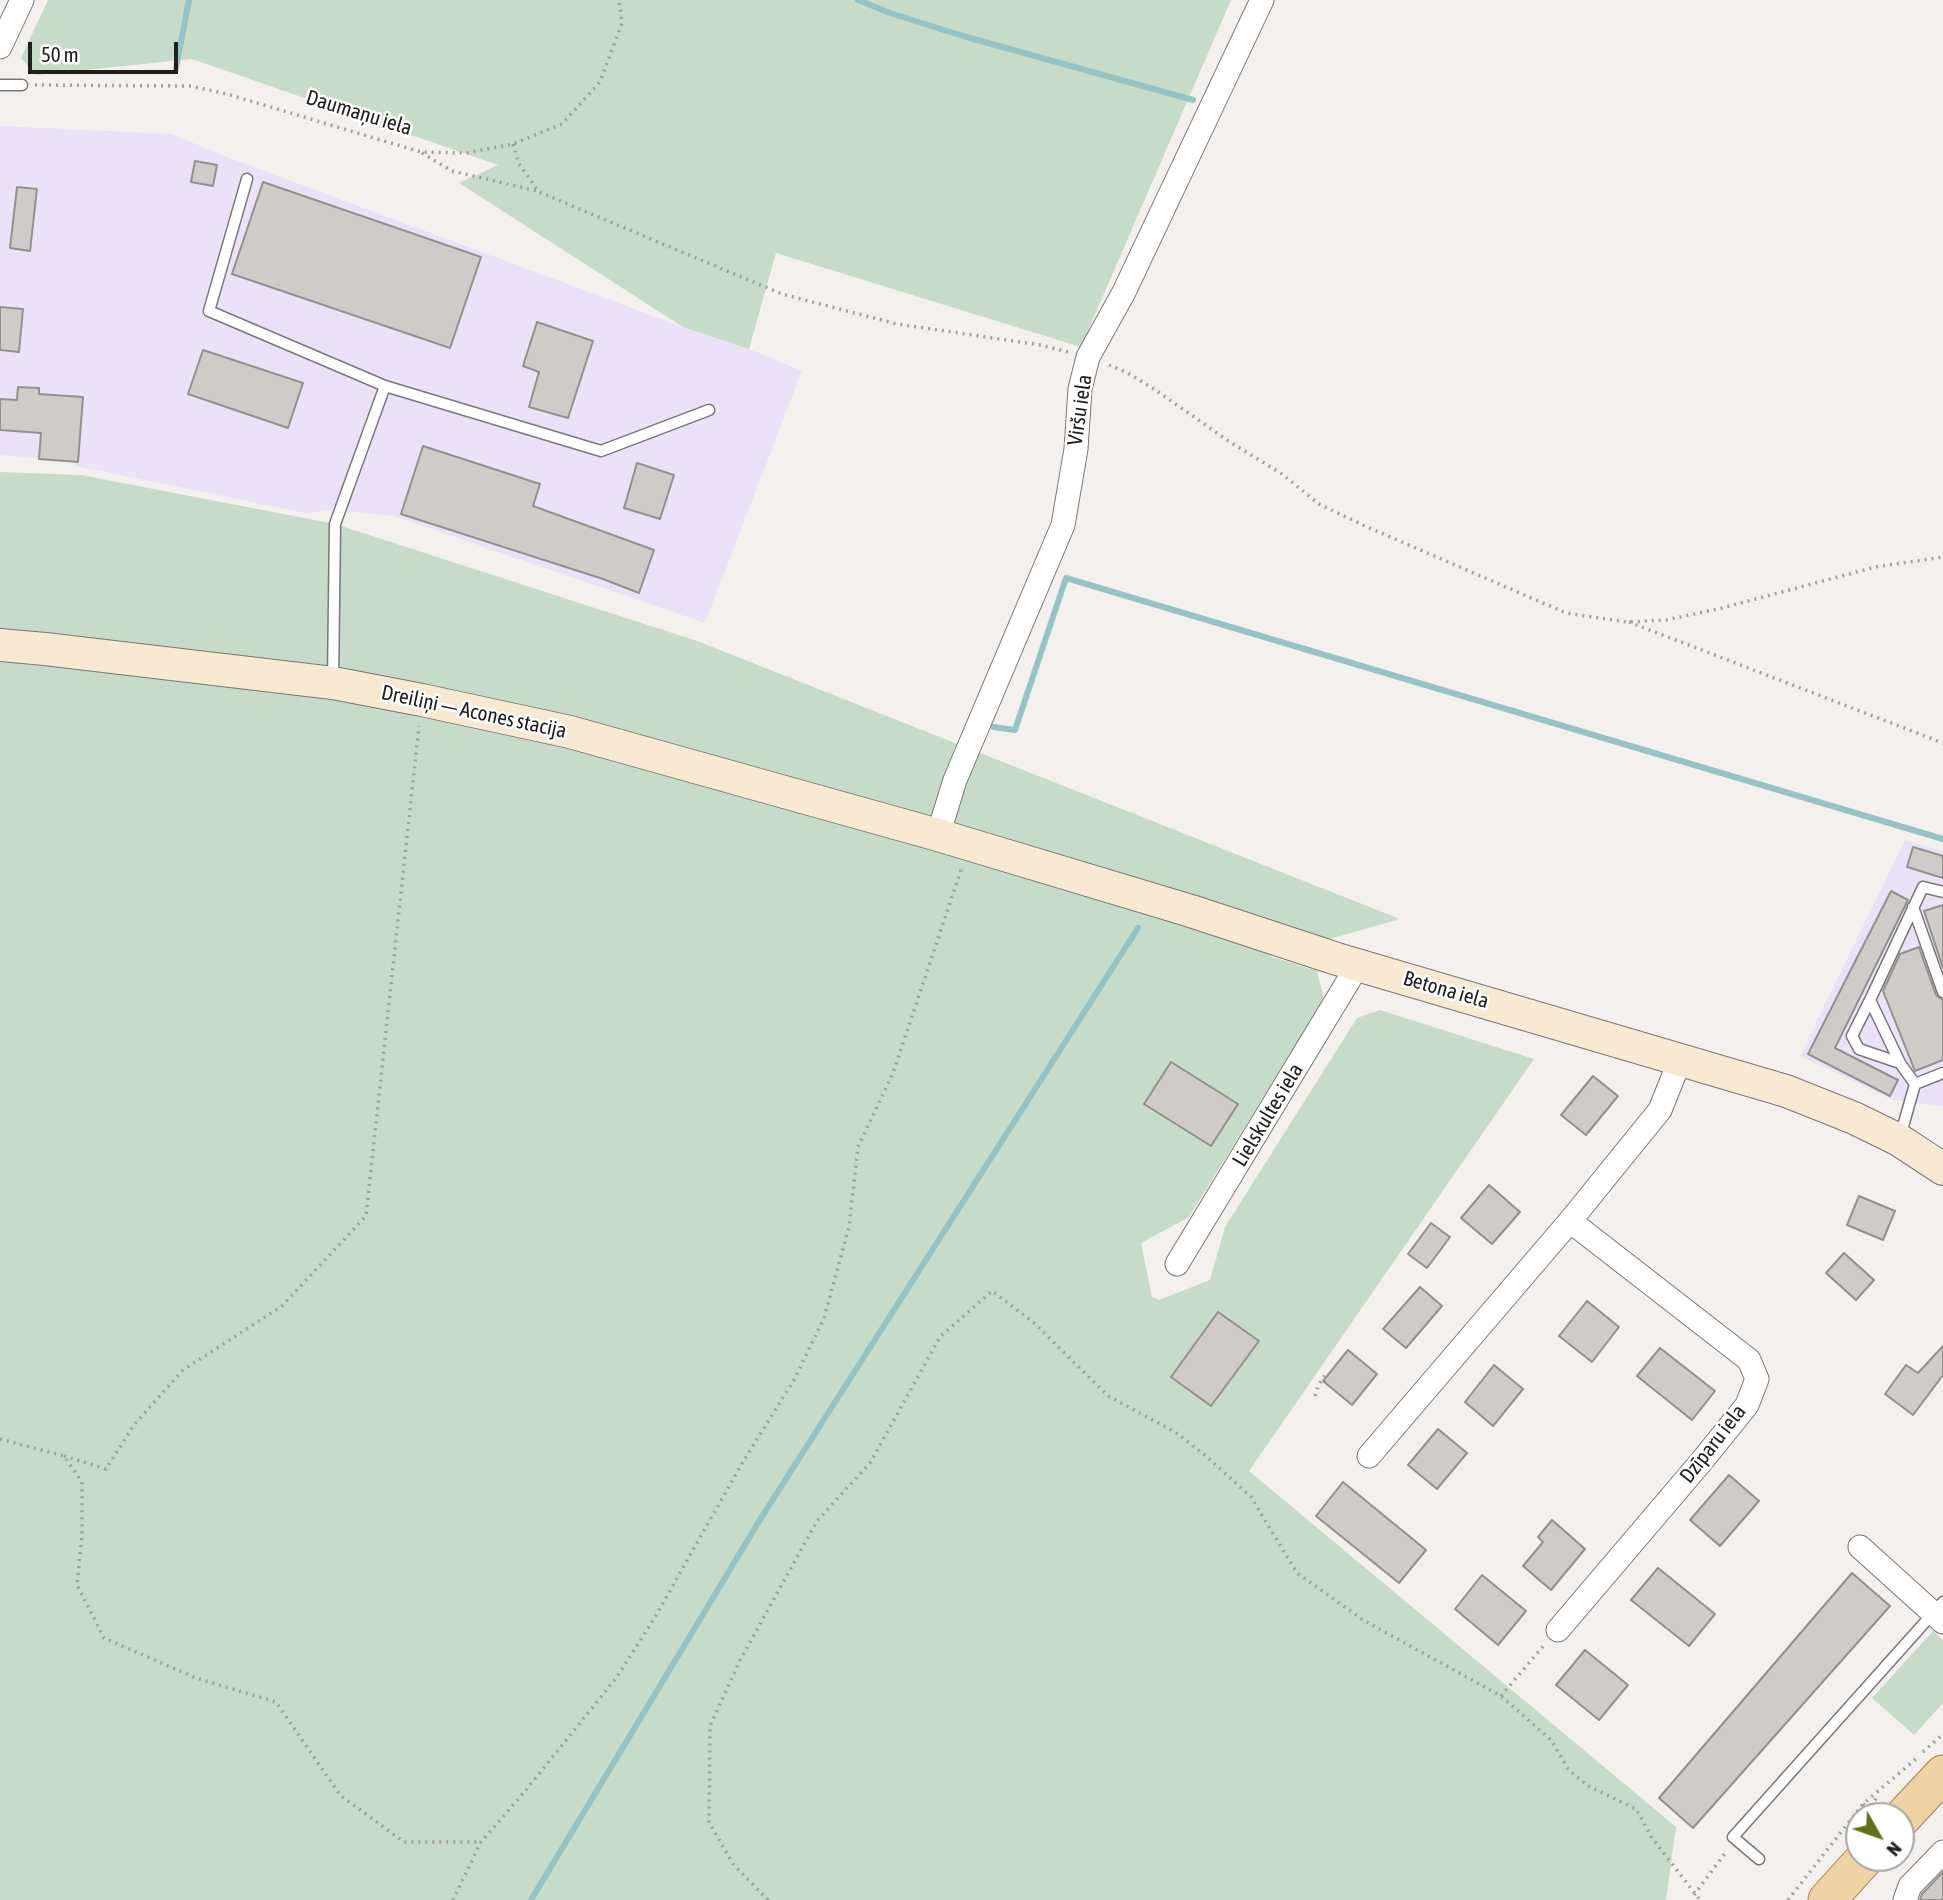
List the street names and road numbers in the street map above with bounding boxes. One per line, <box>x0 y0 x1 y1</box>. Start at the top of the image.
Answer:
street label: Daumaņu iela <box>303 85 415 141</box>
street label: Viršu iela <box>1063 373 1097 447</box>
street label: Dreiliņi — Acones stacija <box>379 680 569 744</box>
street label: Betona iela <box>1400 966 1492 1014</box>
street label: Lielskultes iela <box>1227 1059 1309 1171</box>
street label: Dzīparu iela <box>1675 1400 1751 1488</box>

